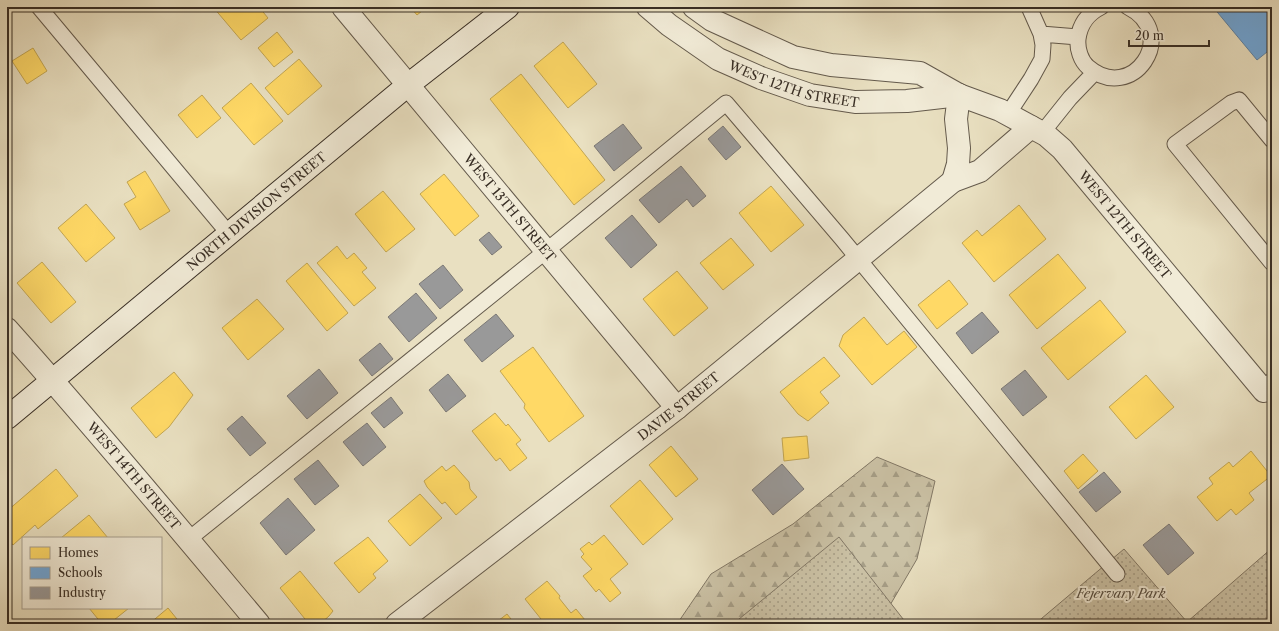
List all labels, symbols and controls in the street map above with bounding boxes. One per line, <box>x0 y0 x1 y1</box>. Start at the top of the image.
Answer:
scale bar <box>1129 22 1209 48</box>
text: 20 m <box>1135 28 1164 43</box>
street label: WEST 12TH STREET <box>725 56 861 111</box>
street label: NORTH DIVISION STREET <box>183 148 330 274</box>
street label: WEST 13TH STREET <box>460 150 560 265</box>
street label: WEST 12TH STREET <box>1075 167 1175 282</box>
street label: DAVIE STREET <box>634 368 723 443</box>
street label: WEST 14TH STREET <box>83 418 184 533</box>
legend <box>22 537 162 609</box>
text: Homes <box>58 545 98 560</box>
text: Schools <box>58 565 103 580</box>
text: Industry <box>58 585 106 600</box>
park label: Fejervary Park <box>1075 585 1166 601</box>

